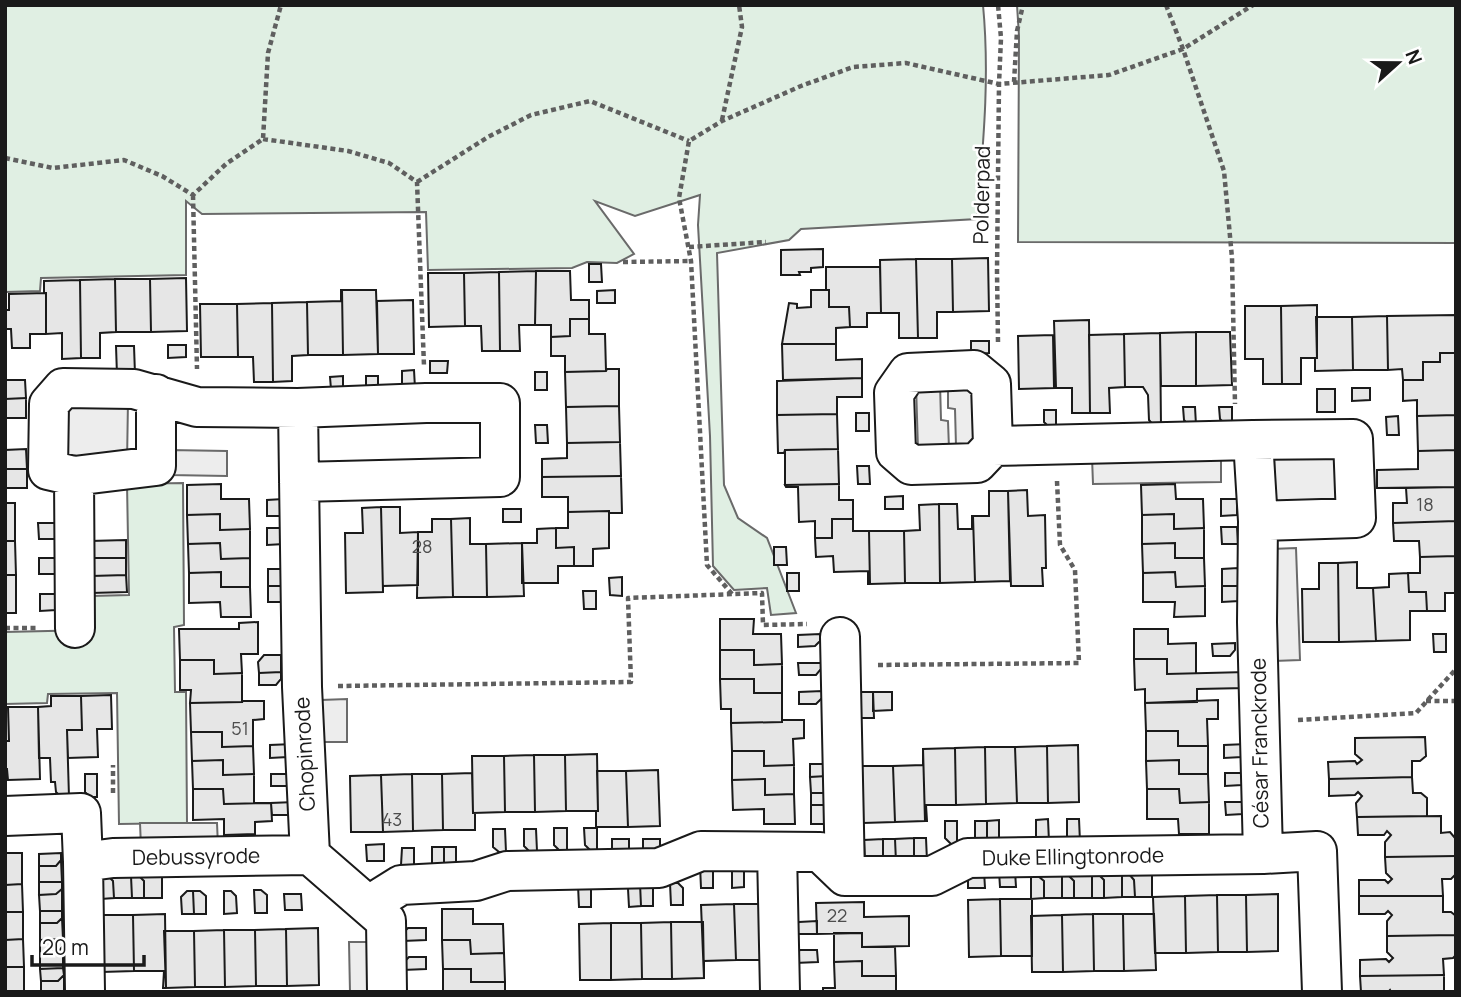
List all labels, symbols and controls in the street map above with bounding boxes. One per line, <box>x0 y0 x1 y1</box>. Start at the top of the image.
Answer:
north arrow <box>1363 28 1433 98</box>
text: N <box>1399 46 1428 68</box>
street label: Polderpad <box>966 145 996 245</box>
house number: 18 <box>1416 492 1434 516</box>
house number: 28 <box>412 534 432 558</box>
street label: César Franckrode <box>1244 658 1274 828</box>
street label: Chopinrode <box>287 696 321 812</box>
house number: 51 <box>231 716 249 740</box>
house number: 43 <box>382 807 402 831</box>
street label: Duke Ellingtonrode <box>982 840 1164 872</box>
street label: Debussyrode <box>131 841 260 871</box>
house number: 22 <box>827 903 847 927</box>
scale bar <box>32 923 144 967</box>
text: 20 m <box>42 933 89 961</box>

